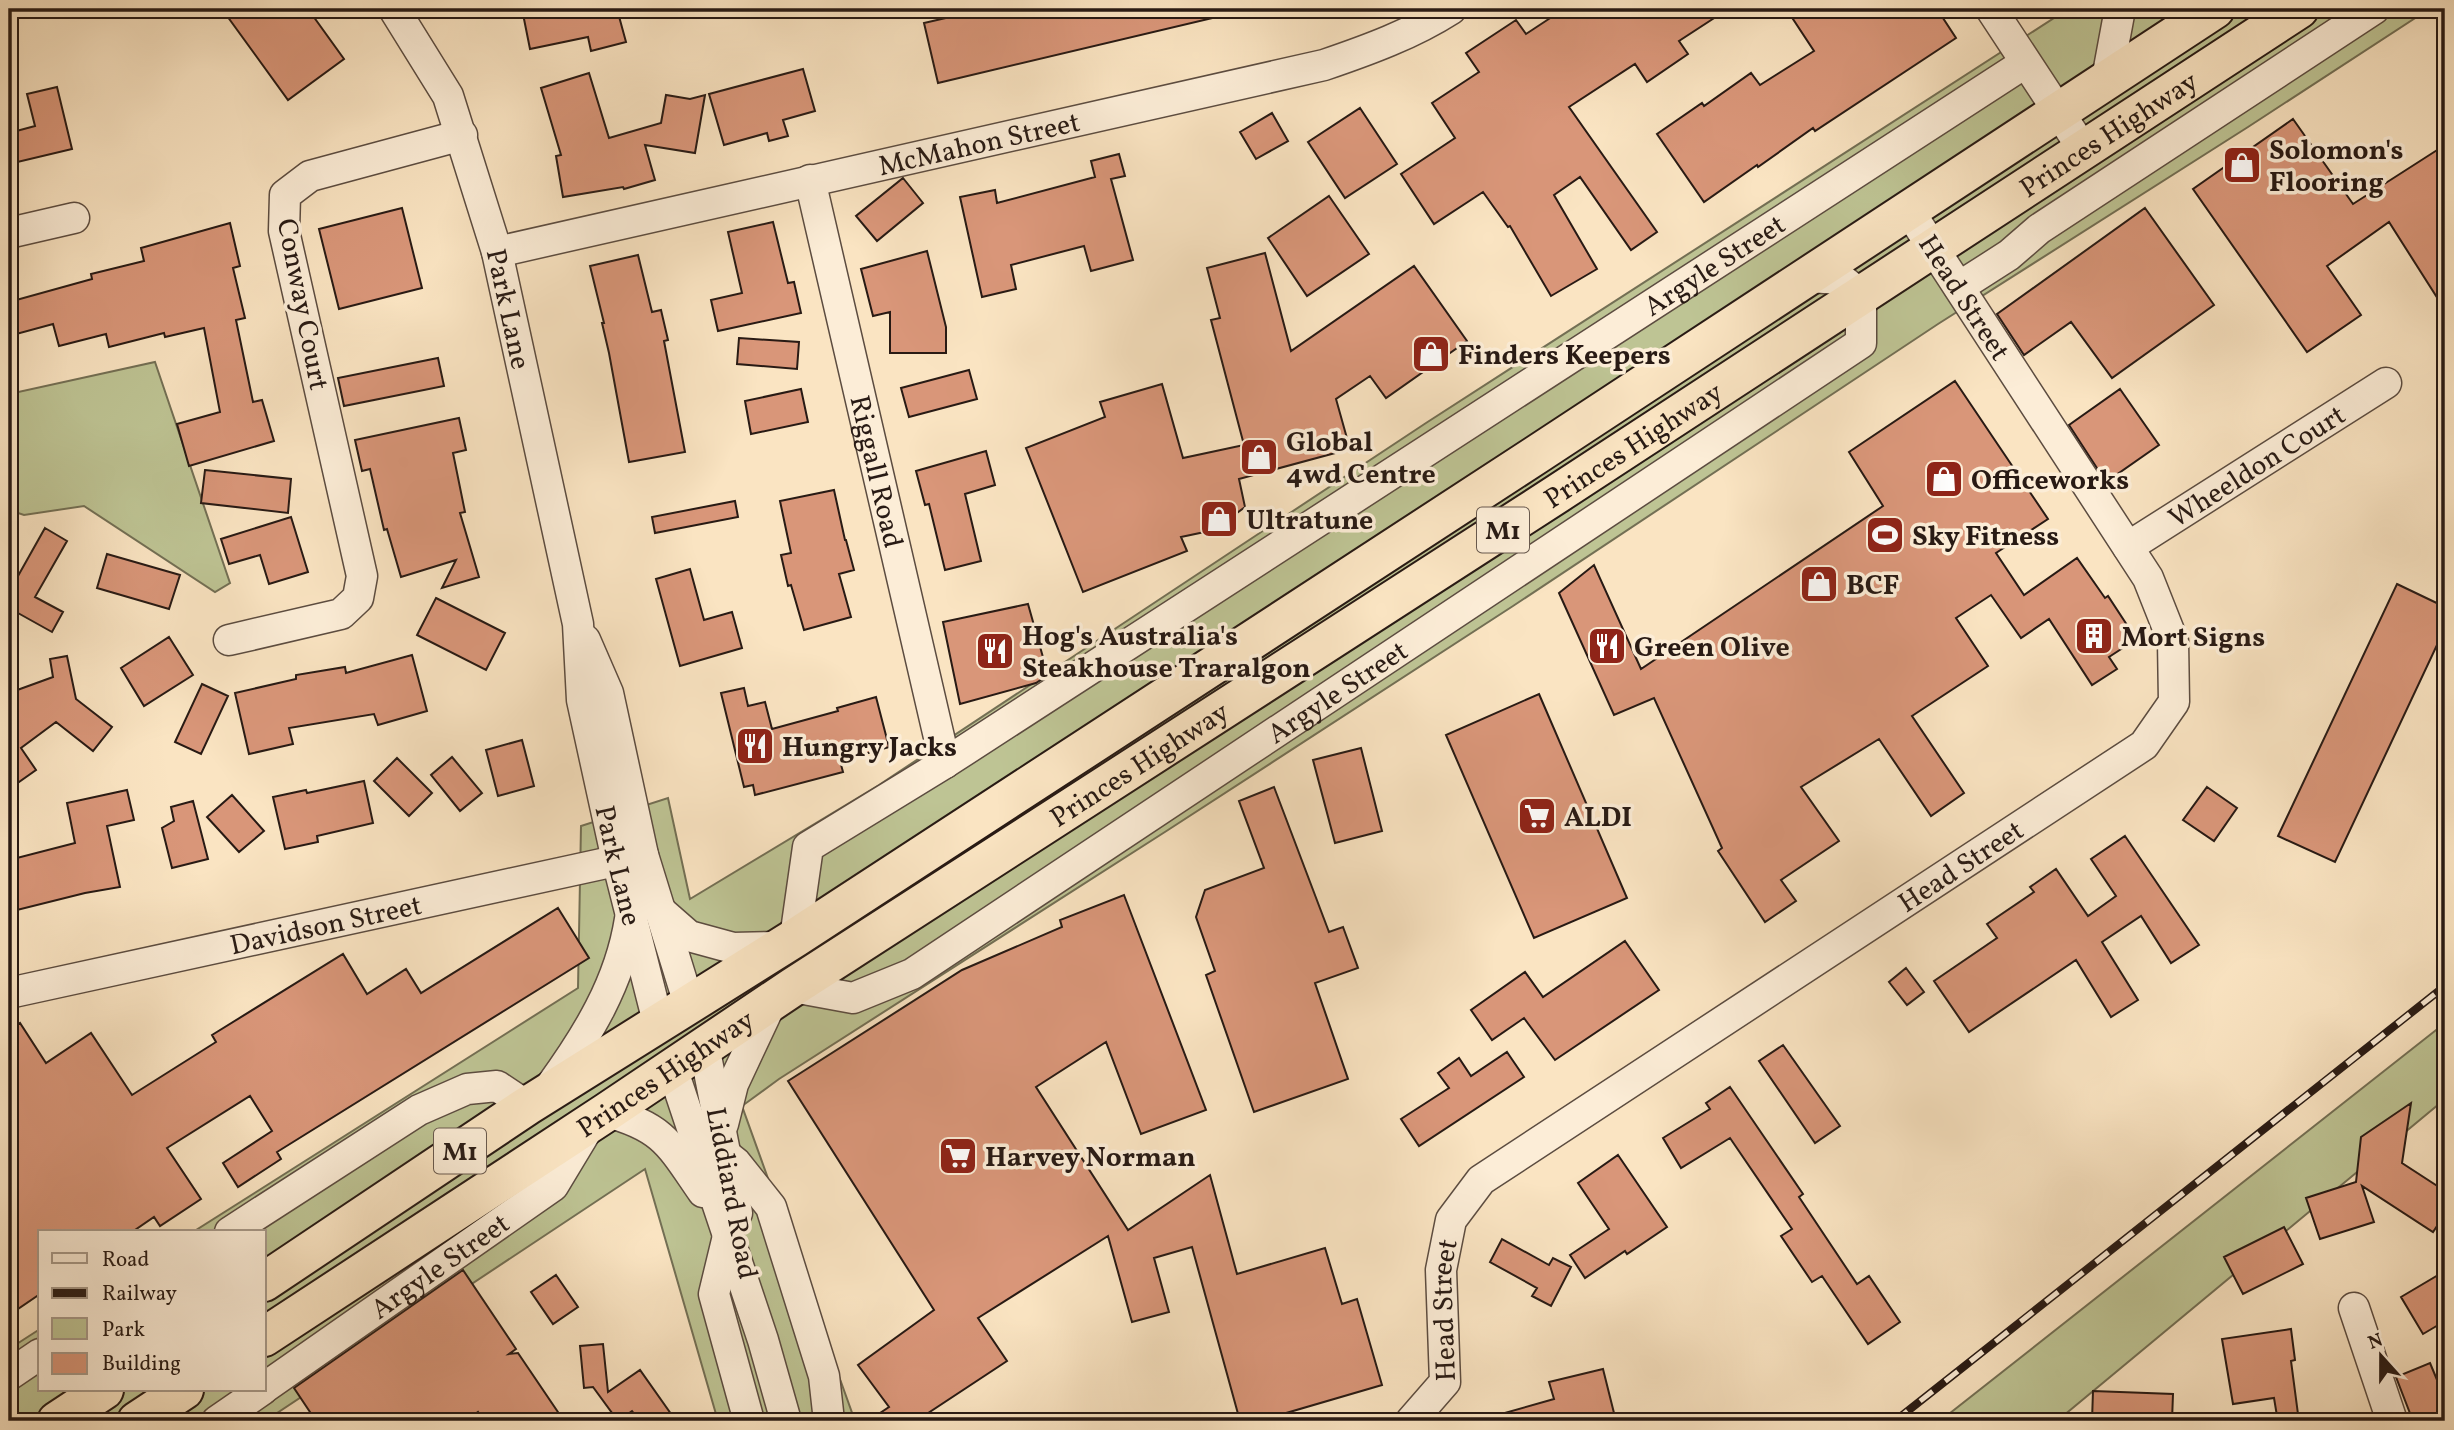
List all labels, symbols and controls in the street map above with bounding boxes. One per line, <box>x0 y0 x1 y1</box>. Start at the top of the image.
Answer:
street label: Princes Highway <box>2013 63 2206 209</box>
street label: McMahon Street <box>875 104 1084 187</box>
place label: Solomon's Flooring <box>2269 132 2403 203</box>
shop icon: Solomon's Flooring <box>2221 144 2263 186</box>
street label: Argyle Street <box>1637 206 1794 327</box>
street label: Conway Court <box>266 215 337 394</box>
street label: Head Street <box>1908 228 2018 369</box>
street label: Park Lane <box>475 245 539 373</box>
shop icon: Finders Keepers <box>1410 333 1452 375</box>
place label: Finders Keepers <box>1458 337 1671 376</box>
street label: Princes Highway <box>1537 374 1731 519</box>
street label: Riggall Road <box>838 392 912 552</box>
street label: Wheeldon Court <box>2161 397 2354 538</box>
place label: Global 4wd Centre <box>1286 424 1436 495</box>
shop icon: Global 4wd Centre <box>1238 436 1280 478</box>
shop icon: Officeworks <box>1923 458 1965 500</box>
place label: Officeworks <box>1971 462 2129 501</box>
shop icon: Ultratune <box>1198 498 1240 540</box>
place label: Ultratune <box>1246 502 1373 541</box>
road number: M1 <box>1477 508 1529 552</box>
sports icon: Sky Fitness <box>1864 514 1906 556</box>
place label: Sky Fitness <box>1912 518 2059 557</box>
shop icon: BCF <box>1798 563 1840 605</box>
place label: BCF <box>1846 567 1899 606</box>
building icon: Mort Signs <box>2073 615 2115 657</box>
place label: Hog's Australia's Steakhouse Traralgon <box>1022 618 1311 689</box>
place label: Mort Signs <box>2121 619 2265 658</box>
restaurant icon: Green Olive <box>1586 625 1628 667</box>
place label: Green Olive <box>1634 629 1790 668</box>
restaurant icon: Hog's Australia's Steakhouse Traralgon <box>974 630 1016 672</box>
street label: Argyle Street <box>1260 633 1416 755</box>
street label: Princes Highway <box>1043 694 1237 838</box>
restaurant icon: Hungry Jacks <box>734 725 776 767</box>
place label: Hungry Jacks <box>782 729 957 768</box>
supermarket icon: ALDI <box>1516 795 1558 837</box>
place label: ALDI <box>1564 799 1632 838</box>
street label: Park Lane <box>584 802 650 930</box>
street label: Head Street <box>1891 812 2032 923</box>
street label: Davidson Street <box>227 887 426 966</box>
street label: Princes Highway <box>570 1002 763 1149</box>
street label: Liddiard Road <box>695 1104 766 1283</box>
road number: M1 <box>434 1128 486 1174</box>
supermarket icon: Harvey Norman <box>937 1135 979 1177</box>
place label: Harvey Norman <box>985 1139 1196 1178</box>
street label: Argyle Street <box>363 1205 518 1330</box>
legend <box>38 1230 266 1392</box>
street label: Head Street <box>1423 1236 1469 1382</box>
text: Road <box>102 1246 149 1275</box>
text: Railway <box>102 1280 178 1309</box>
text: Park <box>102 1316 145 1345</box>
north arrow <box>2346 1322 2416 1392</box>
text: N <box>2365 1327 2387 1357</box>
text: Building <box>102 1350 181 1379</box>

